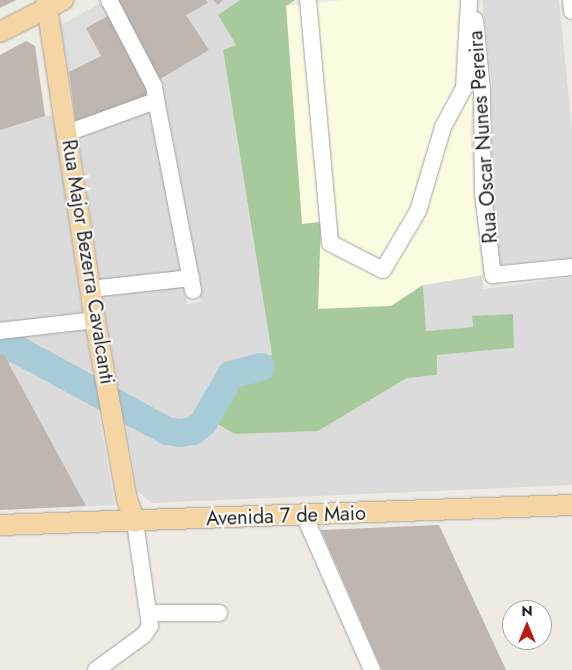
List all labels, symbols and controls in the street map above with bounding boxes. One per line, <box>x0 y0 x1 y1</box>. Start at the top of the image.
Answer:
street label: Rua Oscar Nunes Pereira <box>464 30 502 244</box>
street label: Rua Major Bezerra Cavalcanti <box>57 138 119 386</box>
street label: Avenida 7 de Maio <box>206 501 366 531</box>
north arrow <box>502 600 552 650</box>
text: N <box>521 601 533 621</box>

